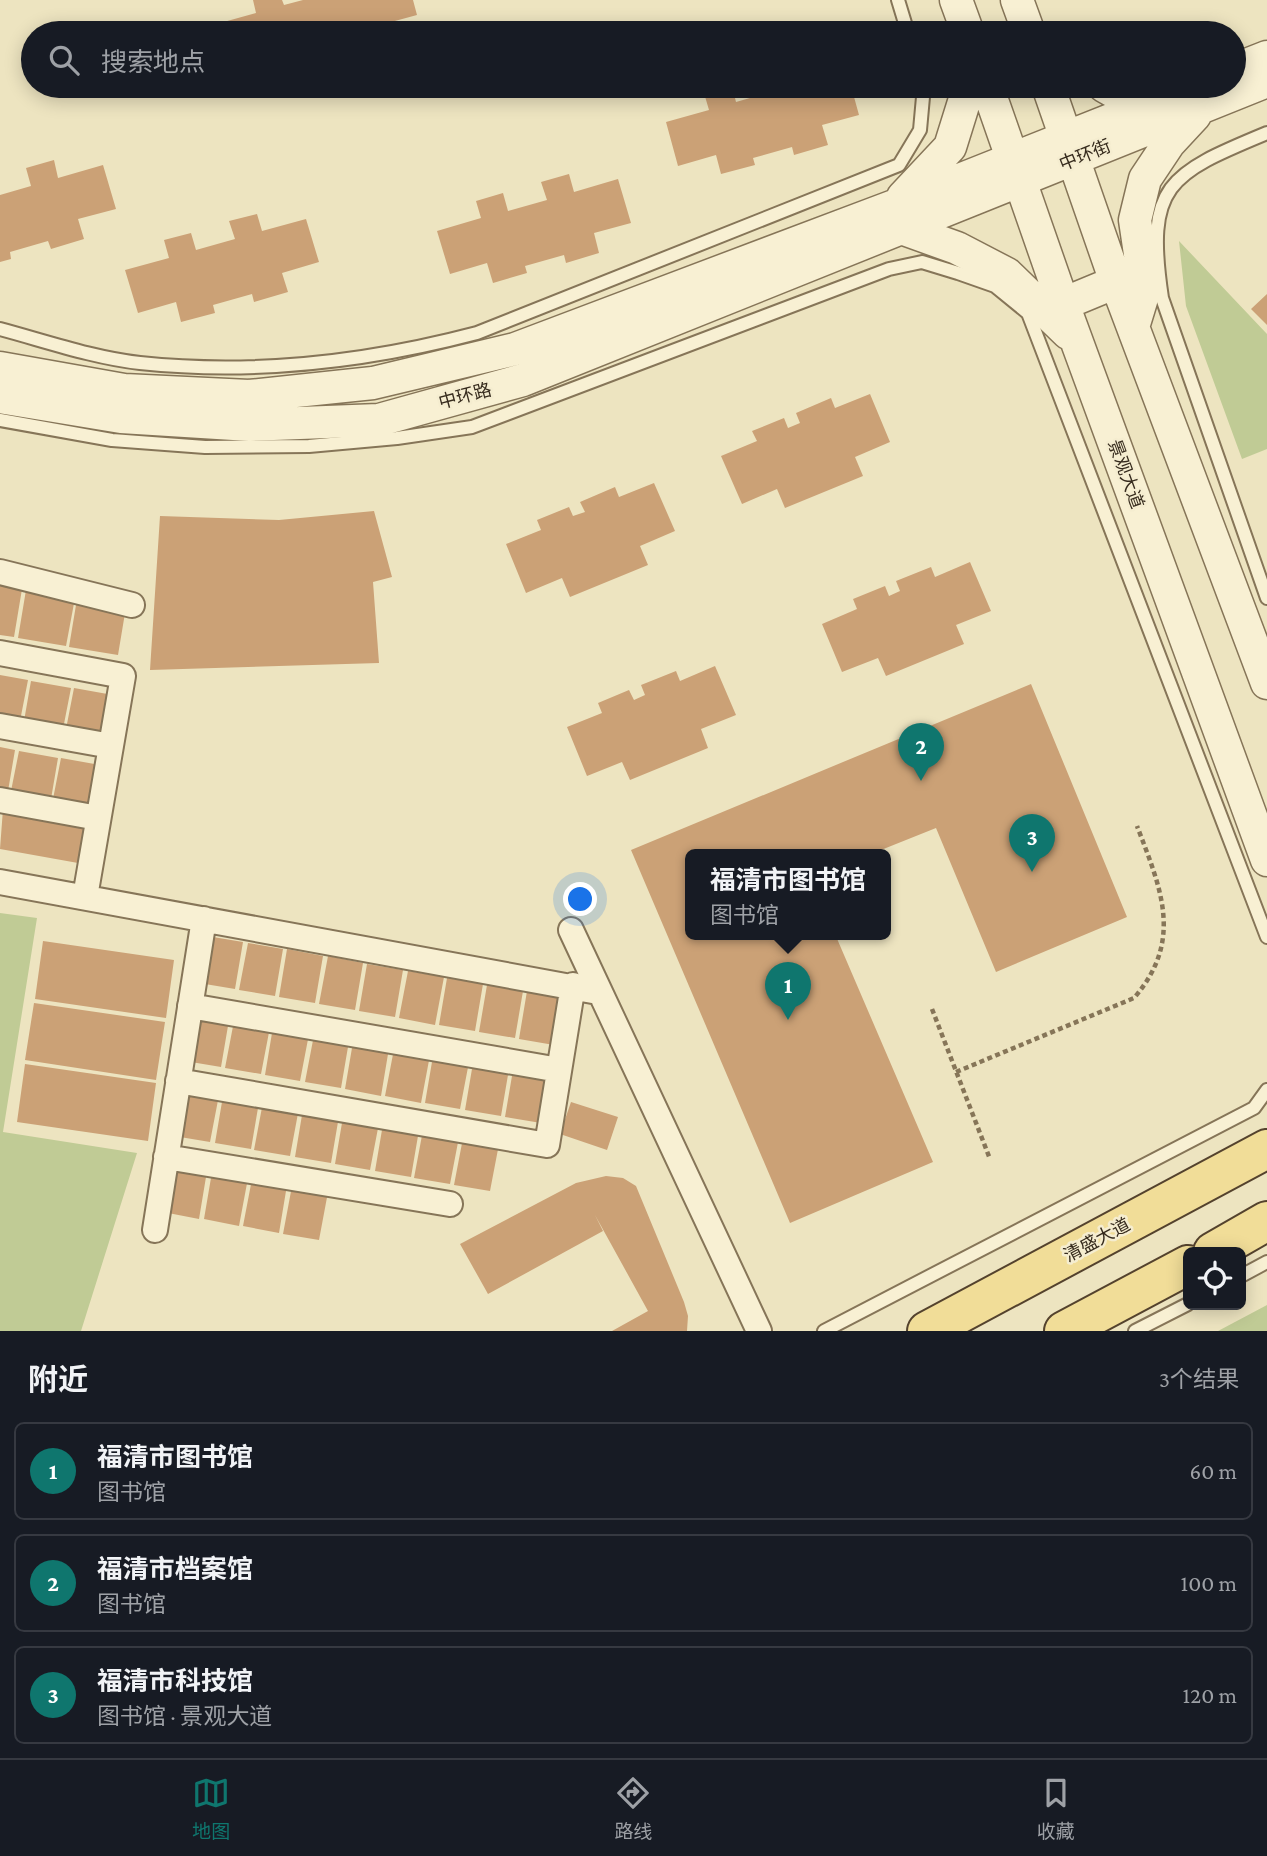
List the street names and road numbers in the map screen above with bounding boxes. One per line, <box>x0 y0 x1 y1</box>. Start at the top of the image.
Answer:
street label: 中环街 <box>1056 136 1114 174</box>
street label: 中环路 <box>436 379 494 413</box>
street label: 景观大道 <box>1104 437 1148 511</box>
street label: 清盛大道 <box>1061 1214 1133 1266</box>

